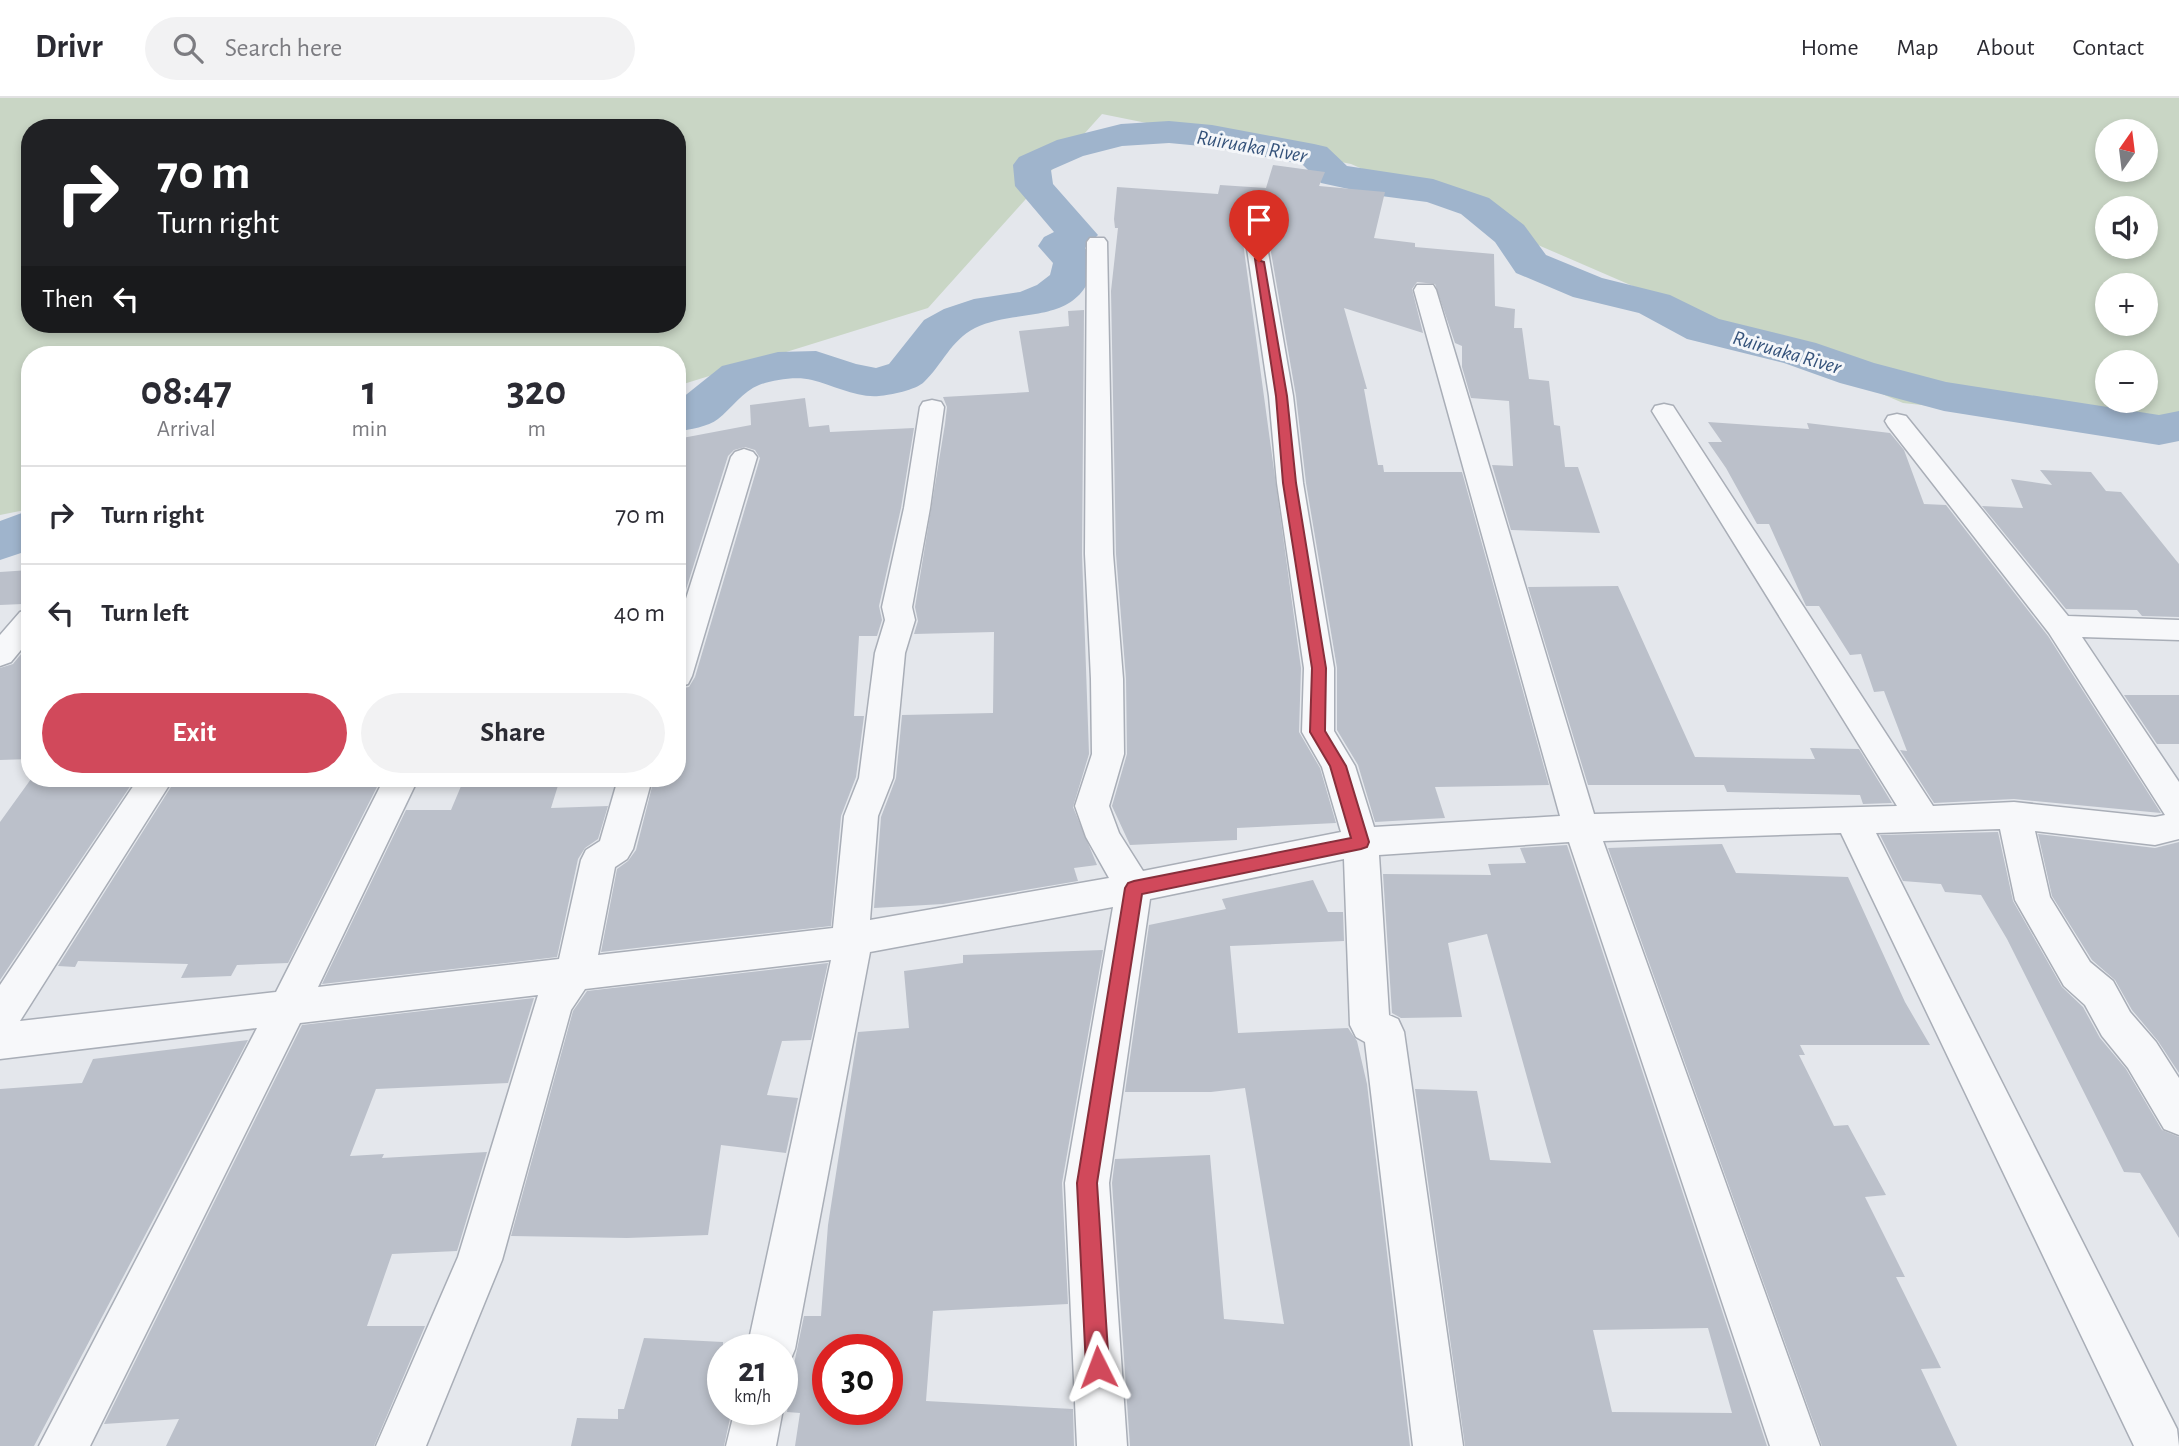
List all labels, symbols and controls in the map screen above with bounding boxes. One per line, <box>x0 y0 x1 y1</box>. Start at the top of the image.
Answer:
search box <box>145 17 635 80</box>
icon: search <box>169 29 207 67</box>
text: Drivr <box>35 31 103 64</box>
text: Search here <box>225 35 342 61</box>
text: Home <box>1801 36 1859 60</box>
text: Map <box>1897 36 1939 60</box>
text: About <box>1977 36 2034 60</box>
text: Contact <box>2072 36 2144 60</box>
north arrow <box>2095 119 2158 182</box>
map controls <box>2095 119 2158 413</box>
water label: Ruiruaka River <box>1195 126 1310 167</box>
icon: right <box>42 147 133 238</box>
text: 70 m <box>157 149 251 198</box>
pin <box>1229 190 1289 262</box>
button: sound <box>2095 196 2158 259</box>
icon: arrive <box>1240 201 1278 239</box>
text: Turn right <box>157 207 279 239</box>
button: + <box>2095 273 2158 336</box>
icon: left <box>107 280 145 318</box>
text: Then <box>42 286 93 312</box>
water label: Ruiruaka River <box>1730 327 1845 378</box>
button: − <box>2095 350 2158 413</box>
text: 08:47 <box>140 370 232 412</box>
text: 1 <box>362 370 377 412</box>
text: 320 <box>507 370 567 412</box>
text: Arrival <box>157 418 216 441</box>
text: min <box>351 418 387 441</box>
text: m <box>527 418 546 441</box>
icon: right <box>42 496 80 534</box>
text: Turn right <box>101 502 204 528</box>
text: 70 m <box>615 502 665 528</box>
icon: left <box>42 594 80 632</box>
text: Turn left <box>101 600 189 626</box>
text: 40 m <box>614 600 665 626</box>
button: Exit <box>42 693 347 773</box>
button: Share <box>361 693 665 773</box>
position arrow <box>1061 1330 1135 1404</box>
speed limit sign: 30 <box>812 1334 903 1425</box>
text: 21 <box>738 1353 767 1388</box>
text: km/h <box>734 1388 771 1406</box>

